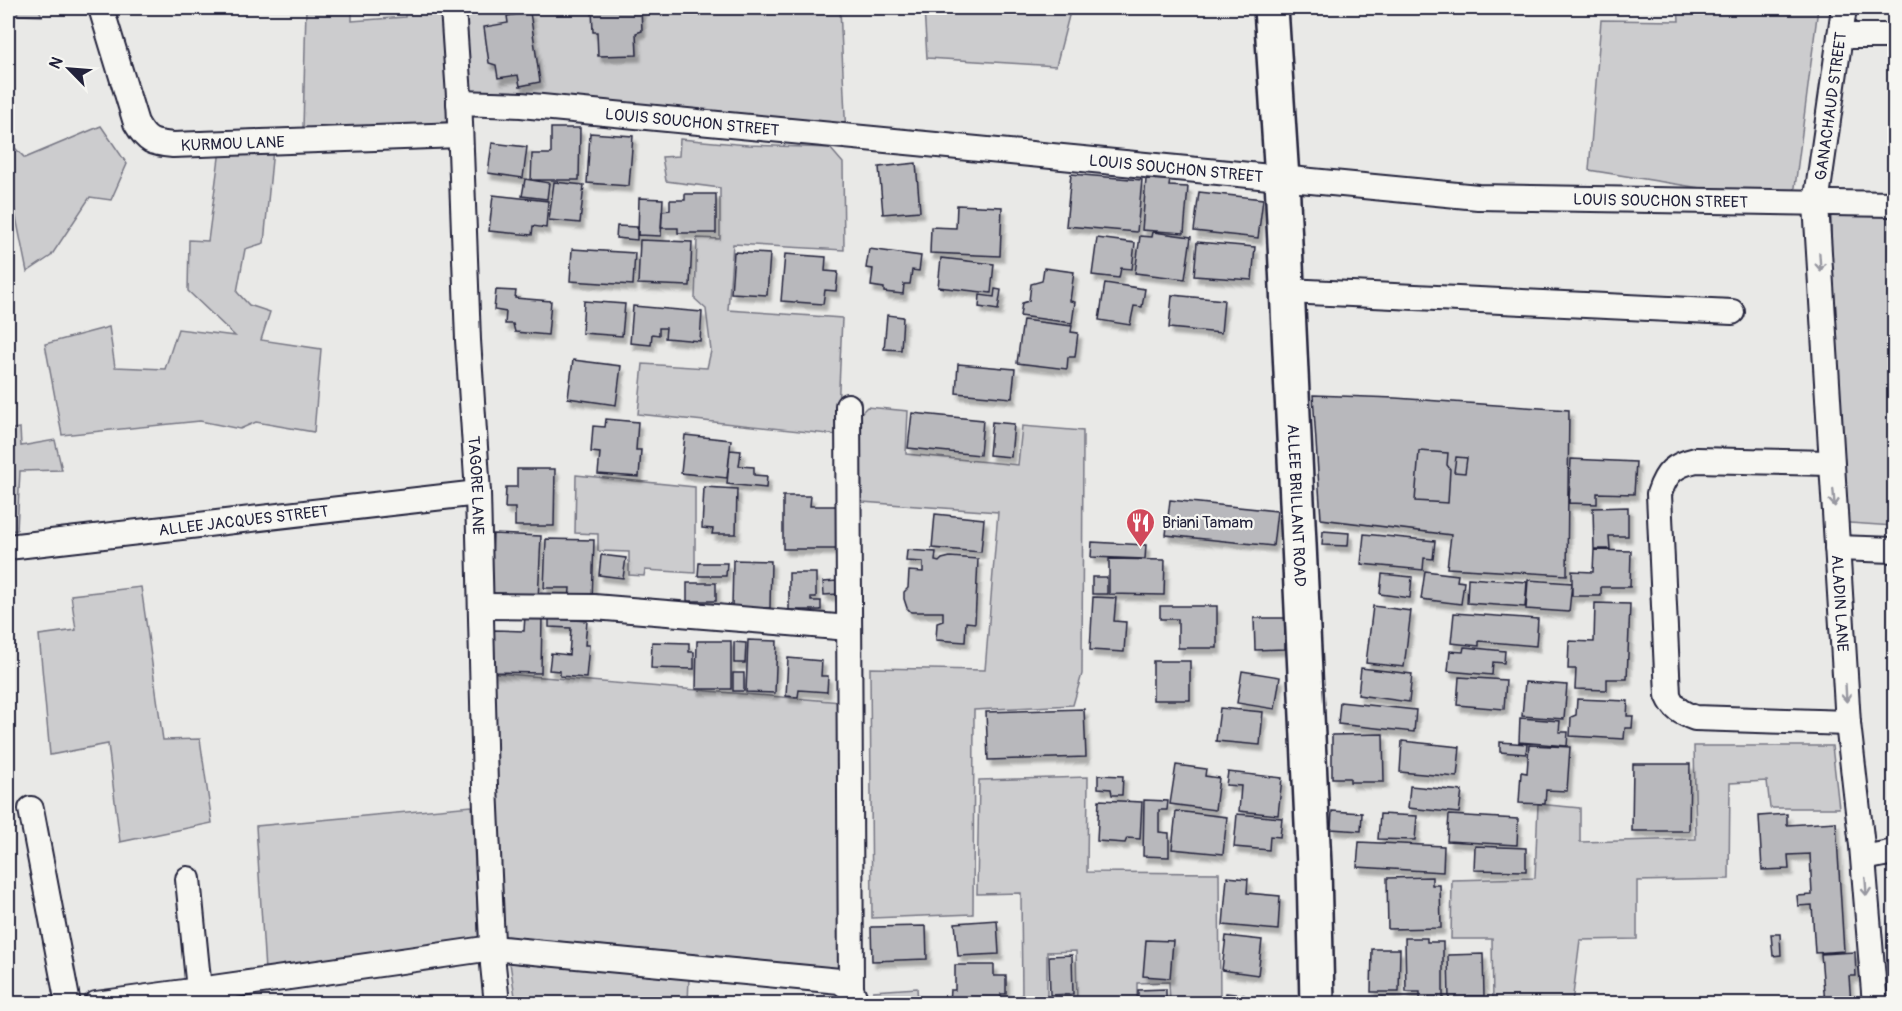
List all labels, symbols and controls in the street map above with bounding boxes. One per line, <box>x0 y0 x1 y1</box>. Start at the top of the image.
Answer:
street label: GANACHAUD STREET <box>1811 31 1851 182</box>
north arrow <box>39 39 99 99</box>
text: N <box>45 54 68 72</box>
street label: LOUIS SOUCHON STREET <box>604 104 780 141</box>
street label: KURMOU LANE <box>181 132 285 156</box>
street label: LOUIS SOUCHON STREET <box>1088 151 1264 187</box>
street label: LOUIS SOUCHON STREET <box>1573 190 1748 213</box>
one-way arrow <box>1815 251 1826 271</box>
street label: ALLEE BRILLANT ROAD <box>1282 423 1310 587</box>
street label: TAGORE LANE <box>463 435 488 535</box>
one-way arrow <box>1828 488 1839 508</box>
street label: ALLEE JACQUES STREET <box>157 501 330 541</box>
restaurant icon: Briani Tamam <box>1125 506 1157 548</box>
place label: Briani Tamam <box>1162 513 1253 533</box>
street label: ALADIN LANE <box>1827 554 1853 652</box>
one-way arrow <box>1841 683 1852 703</box>
one-way arrow <box>1860 877 1871 897</box>

